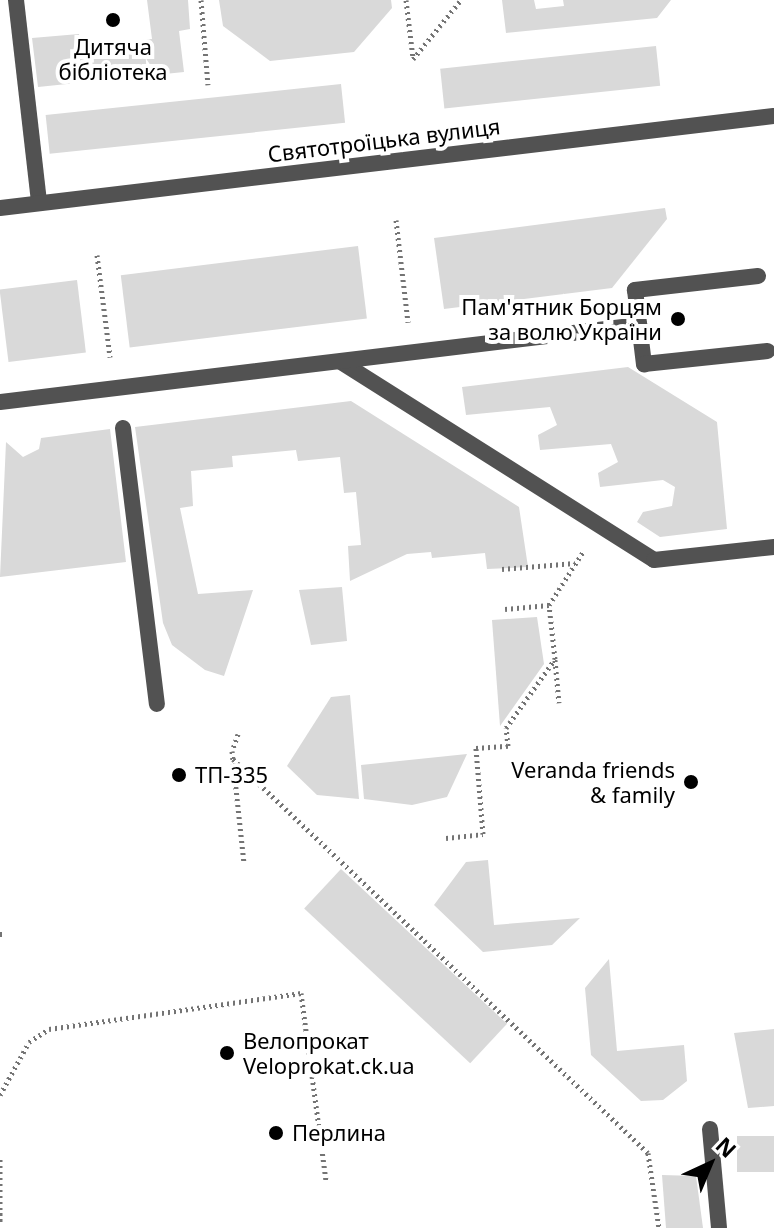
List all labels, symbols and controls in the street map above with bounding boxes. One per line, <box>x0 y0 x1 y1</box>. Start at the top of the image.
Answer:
marker: Дитяча бібліотека <box>104 11 122 29</box>
place label: Дитяча бібліотека <box>59 33 167 84</box>
street label: Святотроїцька вулиця <box>266 113 502 167</box>
place label: Пам'ятник Борцям за волю України <box>461 293 662 344</box>
marker: Пам'ятник Борцям за волю України <box>669 310 687 328</box>
place label: Veranda friends & family <box>511 756 675 808</box>
place label: ТП-335 <box>195 762 268 788</box>
marker: ТП-335 <box>170 766 188 784</box>
marker: Veranda friends & family <box>682 773 700 791</box>
place label: Велопрокат Veloprokat.ck.ua <box>243 1027 415 1078</box>
marker: Велопрокат Veloprokat.ck.ua <box>218 1044 236 1062</box>
place label: Перлина <box>292 1120 386 1146</box>
marker: Перлина <box>267 1124 285 1142</box>
north arrow <box>670 1124 750 1204</box>
text: N <box>710 1130 744 1164</box>

